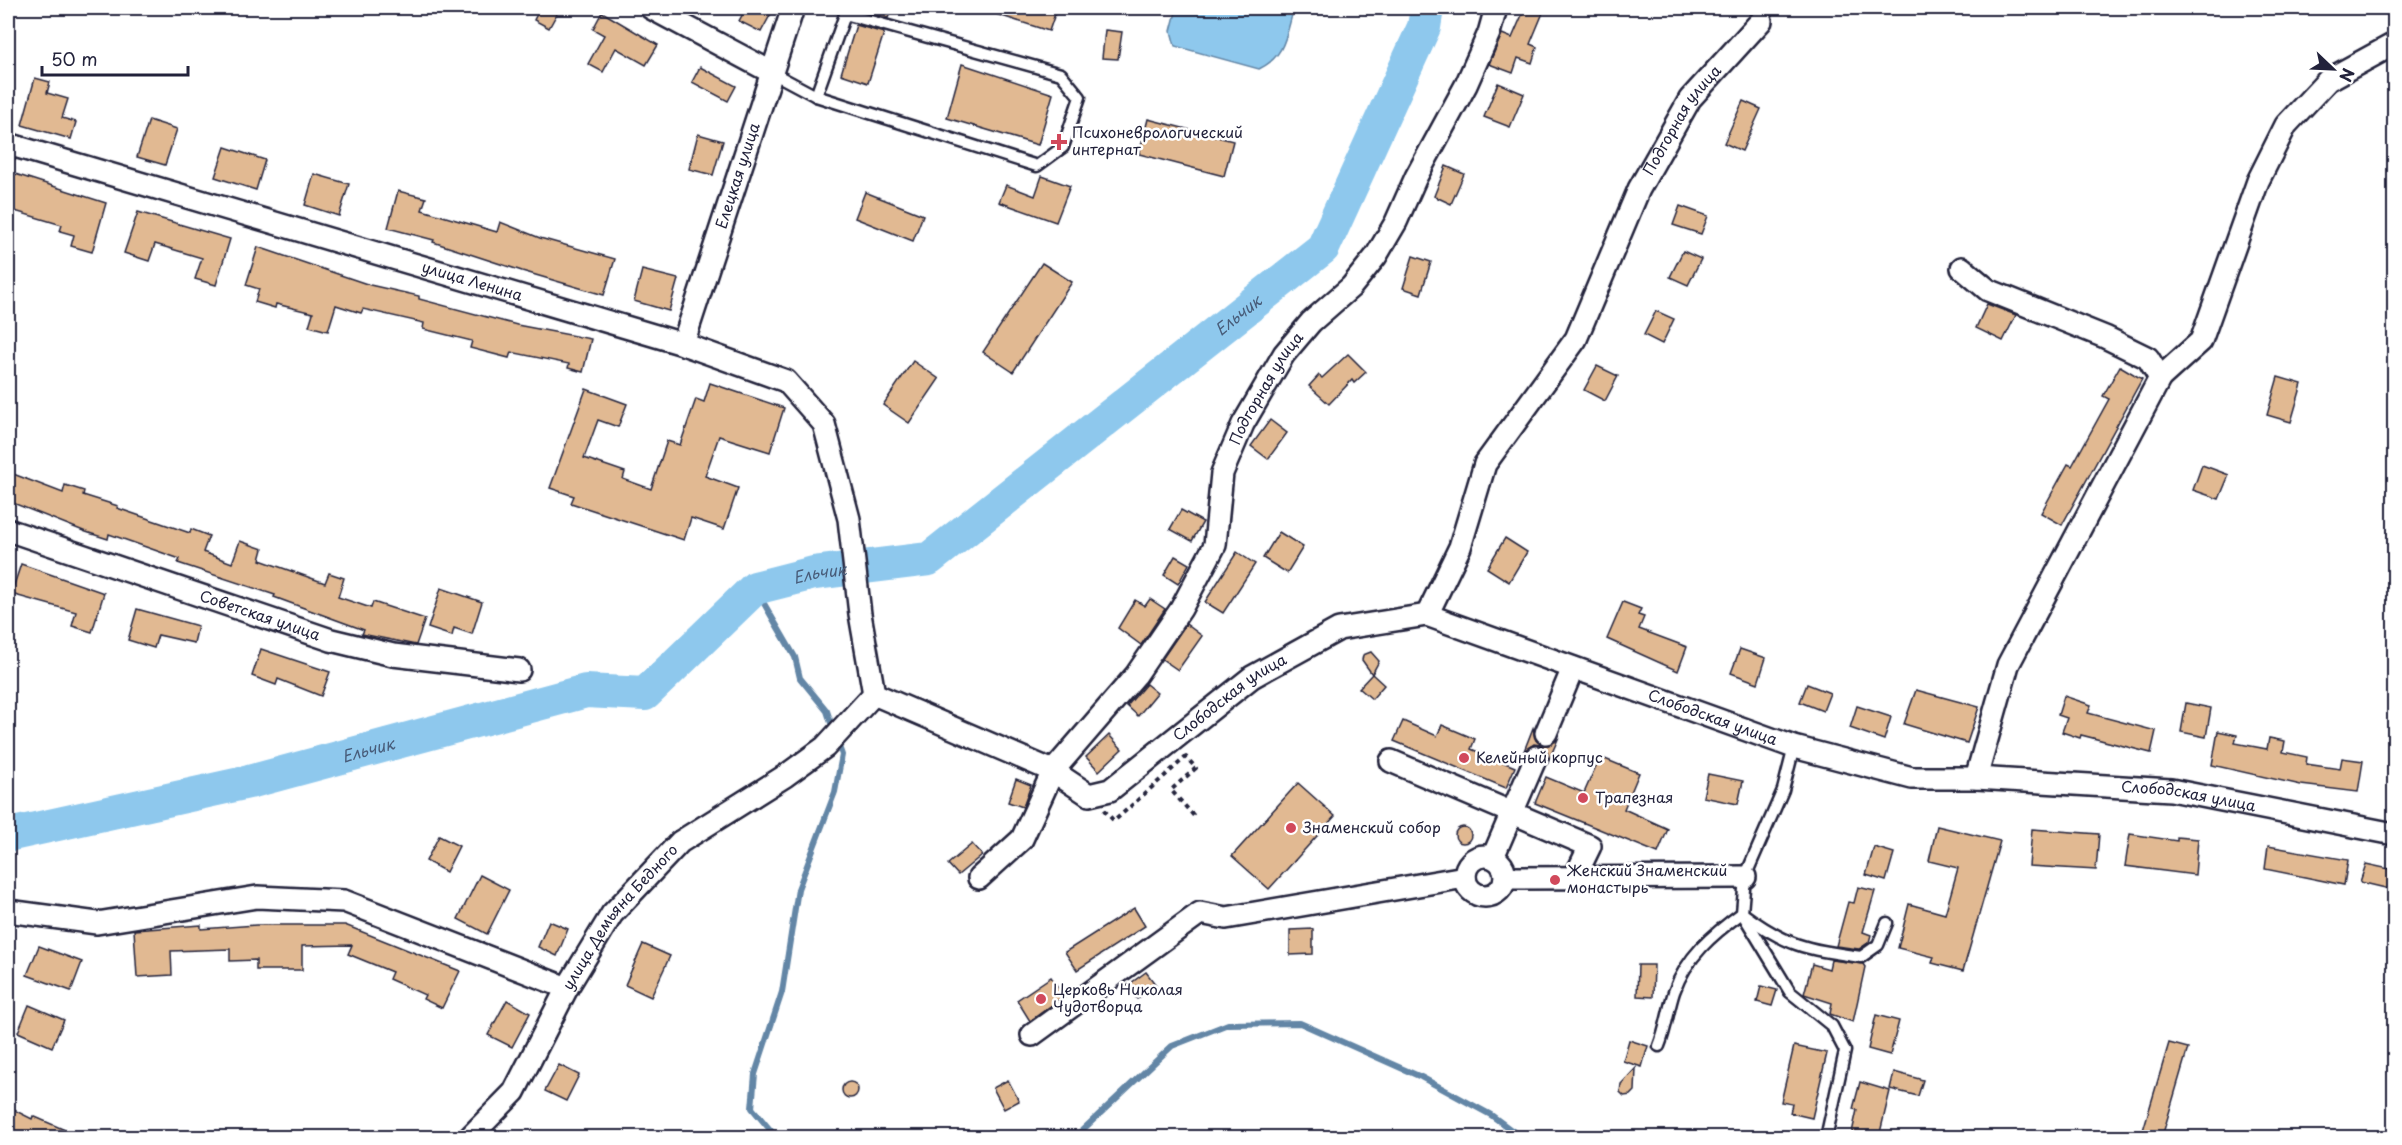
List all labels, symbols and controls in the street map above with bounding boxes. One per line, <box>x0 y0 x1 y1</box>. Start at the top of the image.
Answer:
scale bar <box>42 39 188 77</box>
north arrow <box>2303 39 2363 99</box>
text: 50 m <box>51 45 98 72</box>
street label: Подгорная улица <box>1636 59 1726 179</box>
text: N <box>2334 65 2361 86</box>
street label: Елецкая улица <box>709 119 765 231</box>
place label: Психоневрологический интернат <box>1072 120 1243 160</box>
marker: Психоневрологический интернат <box>1050 133 1068 151</box>
street label: улица Ленина <box>419 254 526 306</box>
water label: Ельчик <box>1209 287 1267 340</box>
street label: Подгорная улица <box>1222 326 1308 448</box>
water label: Ельчик <box>790 556 849 589</box>
street label: Советская улица <box>197 583 324 646</box>
street label: Слободская улица <box>1167 647 1291 746</box>
street label: Слободская улица <box>1645 682 1782 750</box>
water label: Ельчик <box>339 730 398 767</box>
place label: Келейный корпус <box>1476 745 1603 768</box>
marker: Келейный корпус <box>1457 751 1471 765</box>
street label: Слободская улица <box>2120 774 2259 817</box>
place label: Трапезная <box>1595 785 1673 808</box>
marker: Трапезная <box>1576 791 1590 805</box>
place label: Знаменский собор <box>1302 815 1441 838</box>
marker: Знаменский собор <box>1284 821 1298 835</box>
street label: улица Демьяна Бедного <box>556 838 682 994</box>
place label: Женский Знаменский монастырь <box>1567 858 1727 898</box>
marker: Женский Знаменский монастырь <box>1548 873 1562 887</box>
place label: Церковь Николая Чудотворца <box>1053 977 1183 1017</box>
marker: Церковь Николая Чудотворца <box>1034 992 1048 1006</box>

